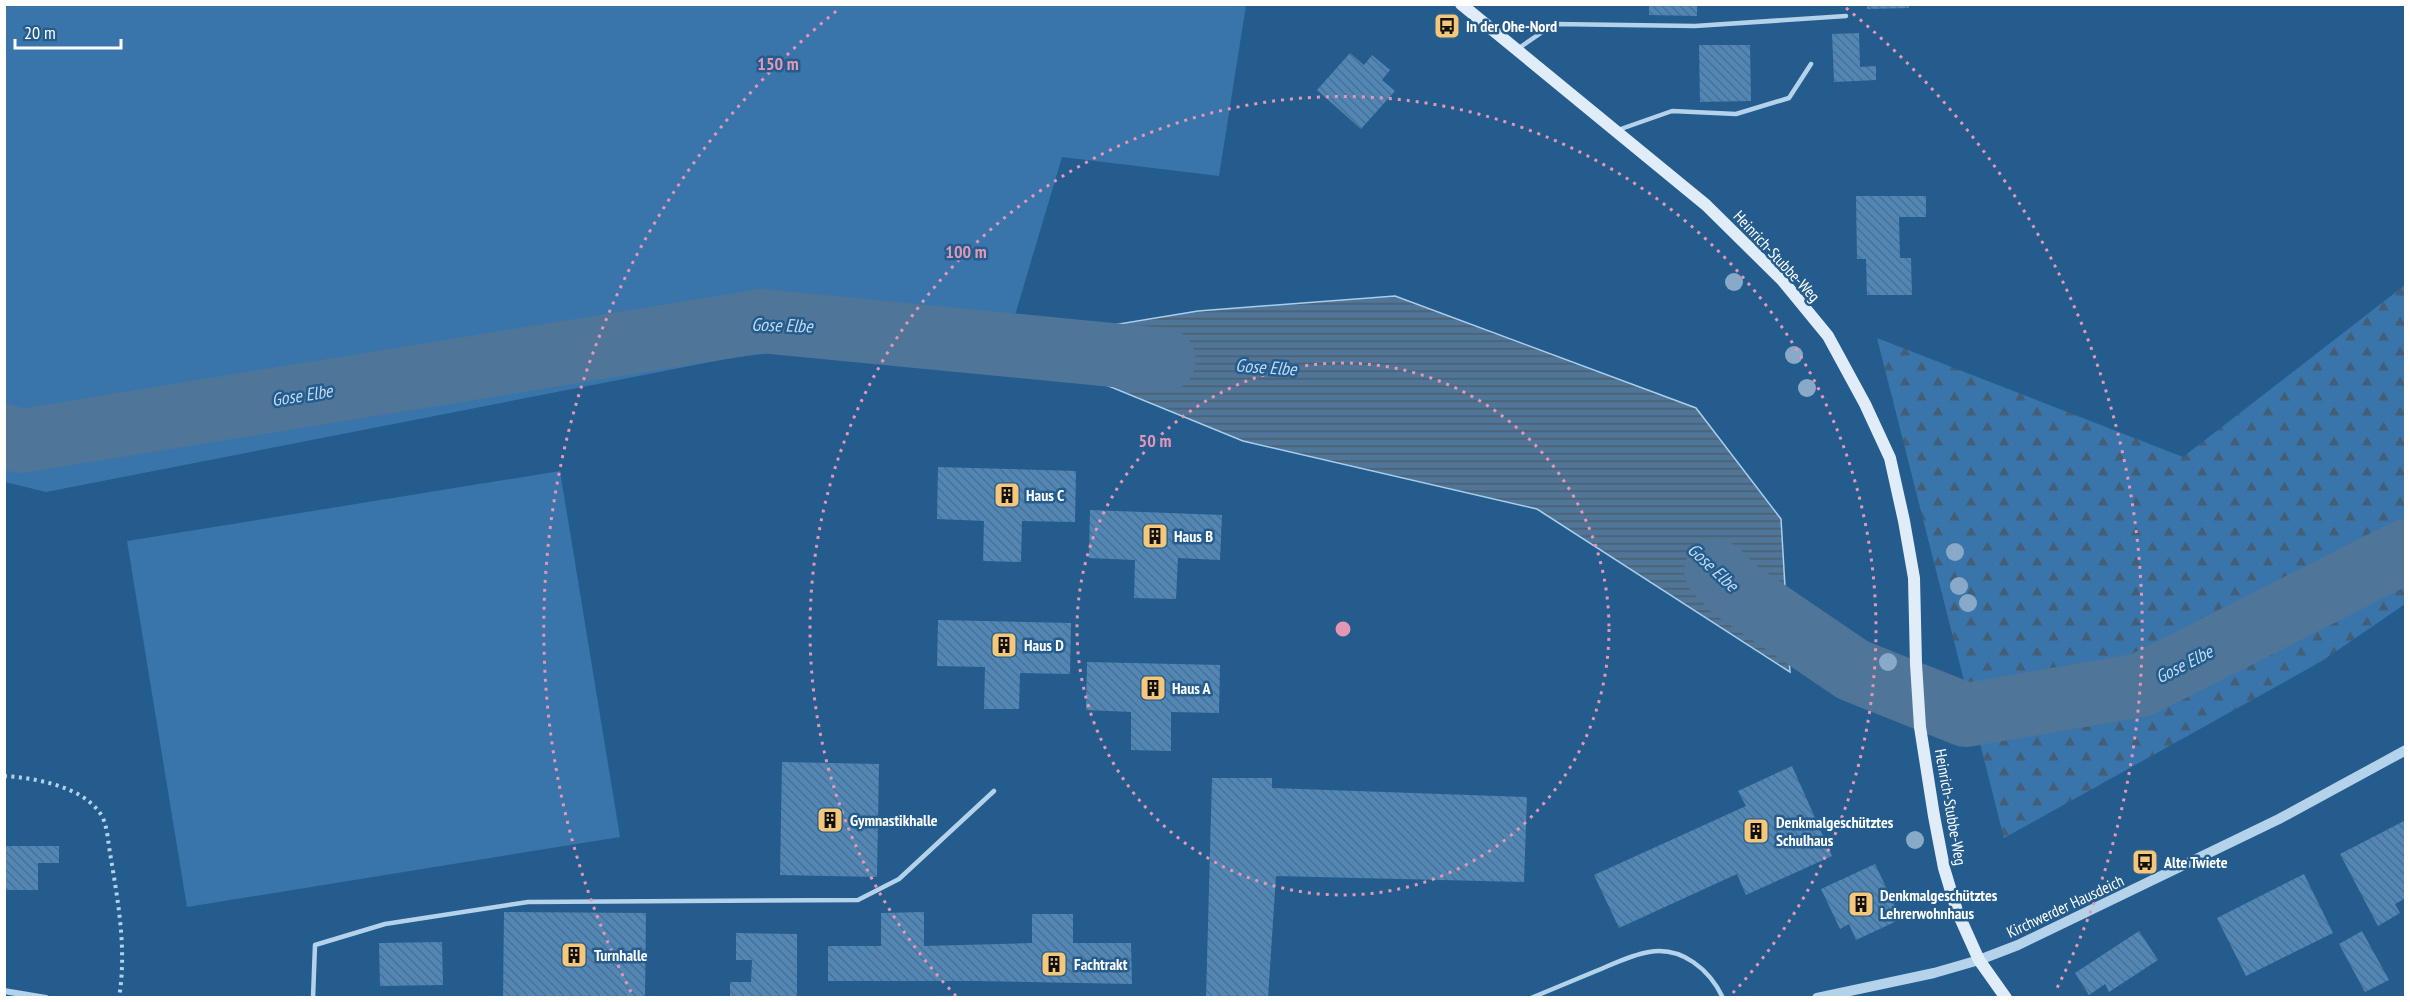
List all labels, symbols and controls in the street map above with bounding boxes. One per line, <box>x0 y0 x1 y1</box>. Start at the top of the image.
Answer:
bus stop icon: In der Ohe-Nord <box>1432 11 1462 41</box>
scale bar <box>15 12 122 50</box>
place label: In der Ohe-Nord <box>1466 16 1557 36</box>
text: 20 m <box>24 21 56 44</box>
text: 150 m <box>757 52 799 75</box>
street label: Heinrich-Stubbe-Weg <box>1730 206 1824 306</box>
text: 100 m <box>945 240 987 263</box>
water label: Gose Elbe <box>751 312 815 338</box>
water label: Gose Elbe <box>1235 353 1299 381</box>
water label: Gose Elbe <box>270 379 336 411</box>
text: 50 m <box>1139 429 1171 452</box>
building icon: Haus C <box>992 480 1022 510</box>
place label: Haus C <box>1026 485 1065 505</box>
building icon: Haus B <box>1140 521 1170 551</box>
place label: Haus B <box>1174 526 1213 546</box>
water label: Gose Elbe <box>1683 538 1744 597</box>
centre of rings <box>1333 619 1353 639</box>
building icon: Haus D <box>989 630 1019 660</box>
place label: Haus D <box>1024 635 1064 655</box>
water label: Gose Elbe <box>2152 639 2218 688</box>
building icon: Haus A <box>1138 673 1168 703</box>
place label: Haus A <box>1172 678 1212 698</box>
street label: Heinrich-Stubbe-Weg <box>1931 747 1971 867</box>
building icon: Gymnastikhalle <box>815 805 845 835</box>
place label: Gymnastikhalle <box>850 810 938 830</box>
place label: Denkmalgeschütztes Schulhaus <box>1776 812 1894 850</box>
building icon: Denkmalgeschütztes Schulhaus <box>1741 816 1771 846</box>
bus stop icon: Alte Twiete <box>2130 847 2160 877</box>
place label: Alte Twiete <box>2163 852 2228 872</box>
street label: Kirchwerder Hausdeich <box>2003 870 2127 942</box>
place label: Denkmalgeschütztes Lehrerwohnhaus <box>1880 885 1998 923</box>
building icon: Denkmalgeschütztes Lehrerwohnhaus <box>1846 889 1876 919</box>
building icon: Turnhalle <box>559 940 589 970</box>
place label: Turnhalle <box>594 945 648 965</box>
building icon: Fachtrakt <box>1039 949 1069 979</box>
place label: Fachtrakt <box>1074 954 1128 974</box>

